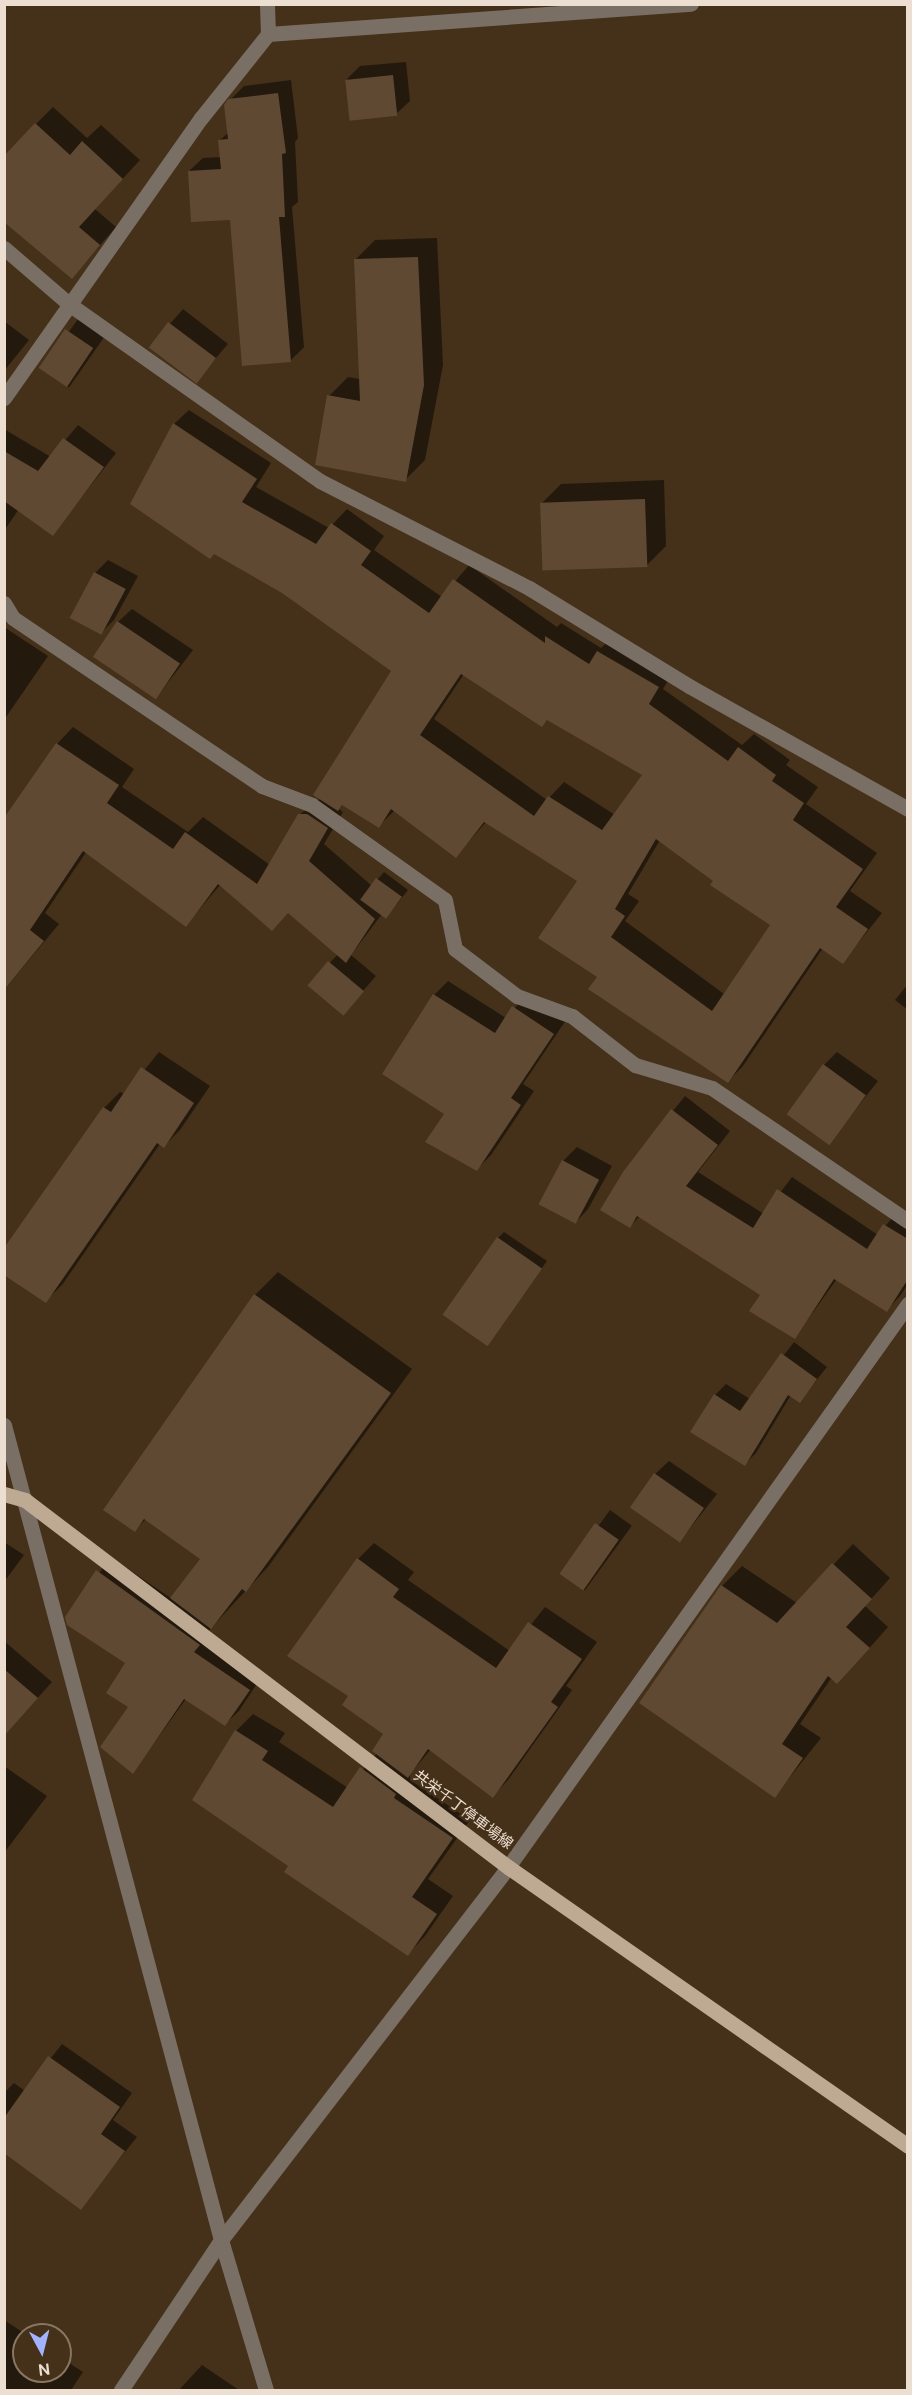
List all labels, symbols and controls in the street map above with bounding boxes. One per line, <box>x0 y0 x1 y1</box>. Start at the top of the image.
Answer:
street label: 共栄千丁停車場線 <box>410 1767 516 1853</box>
north arrow <box>12 2323 72 2383</box>
text: N <box>37 2358 51 2381</box>

